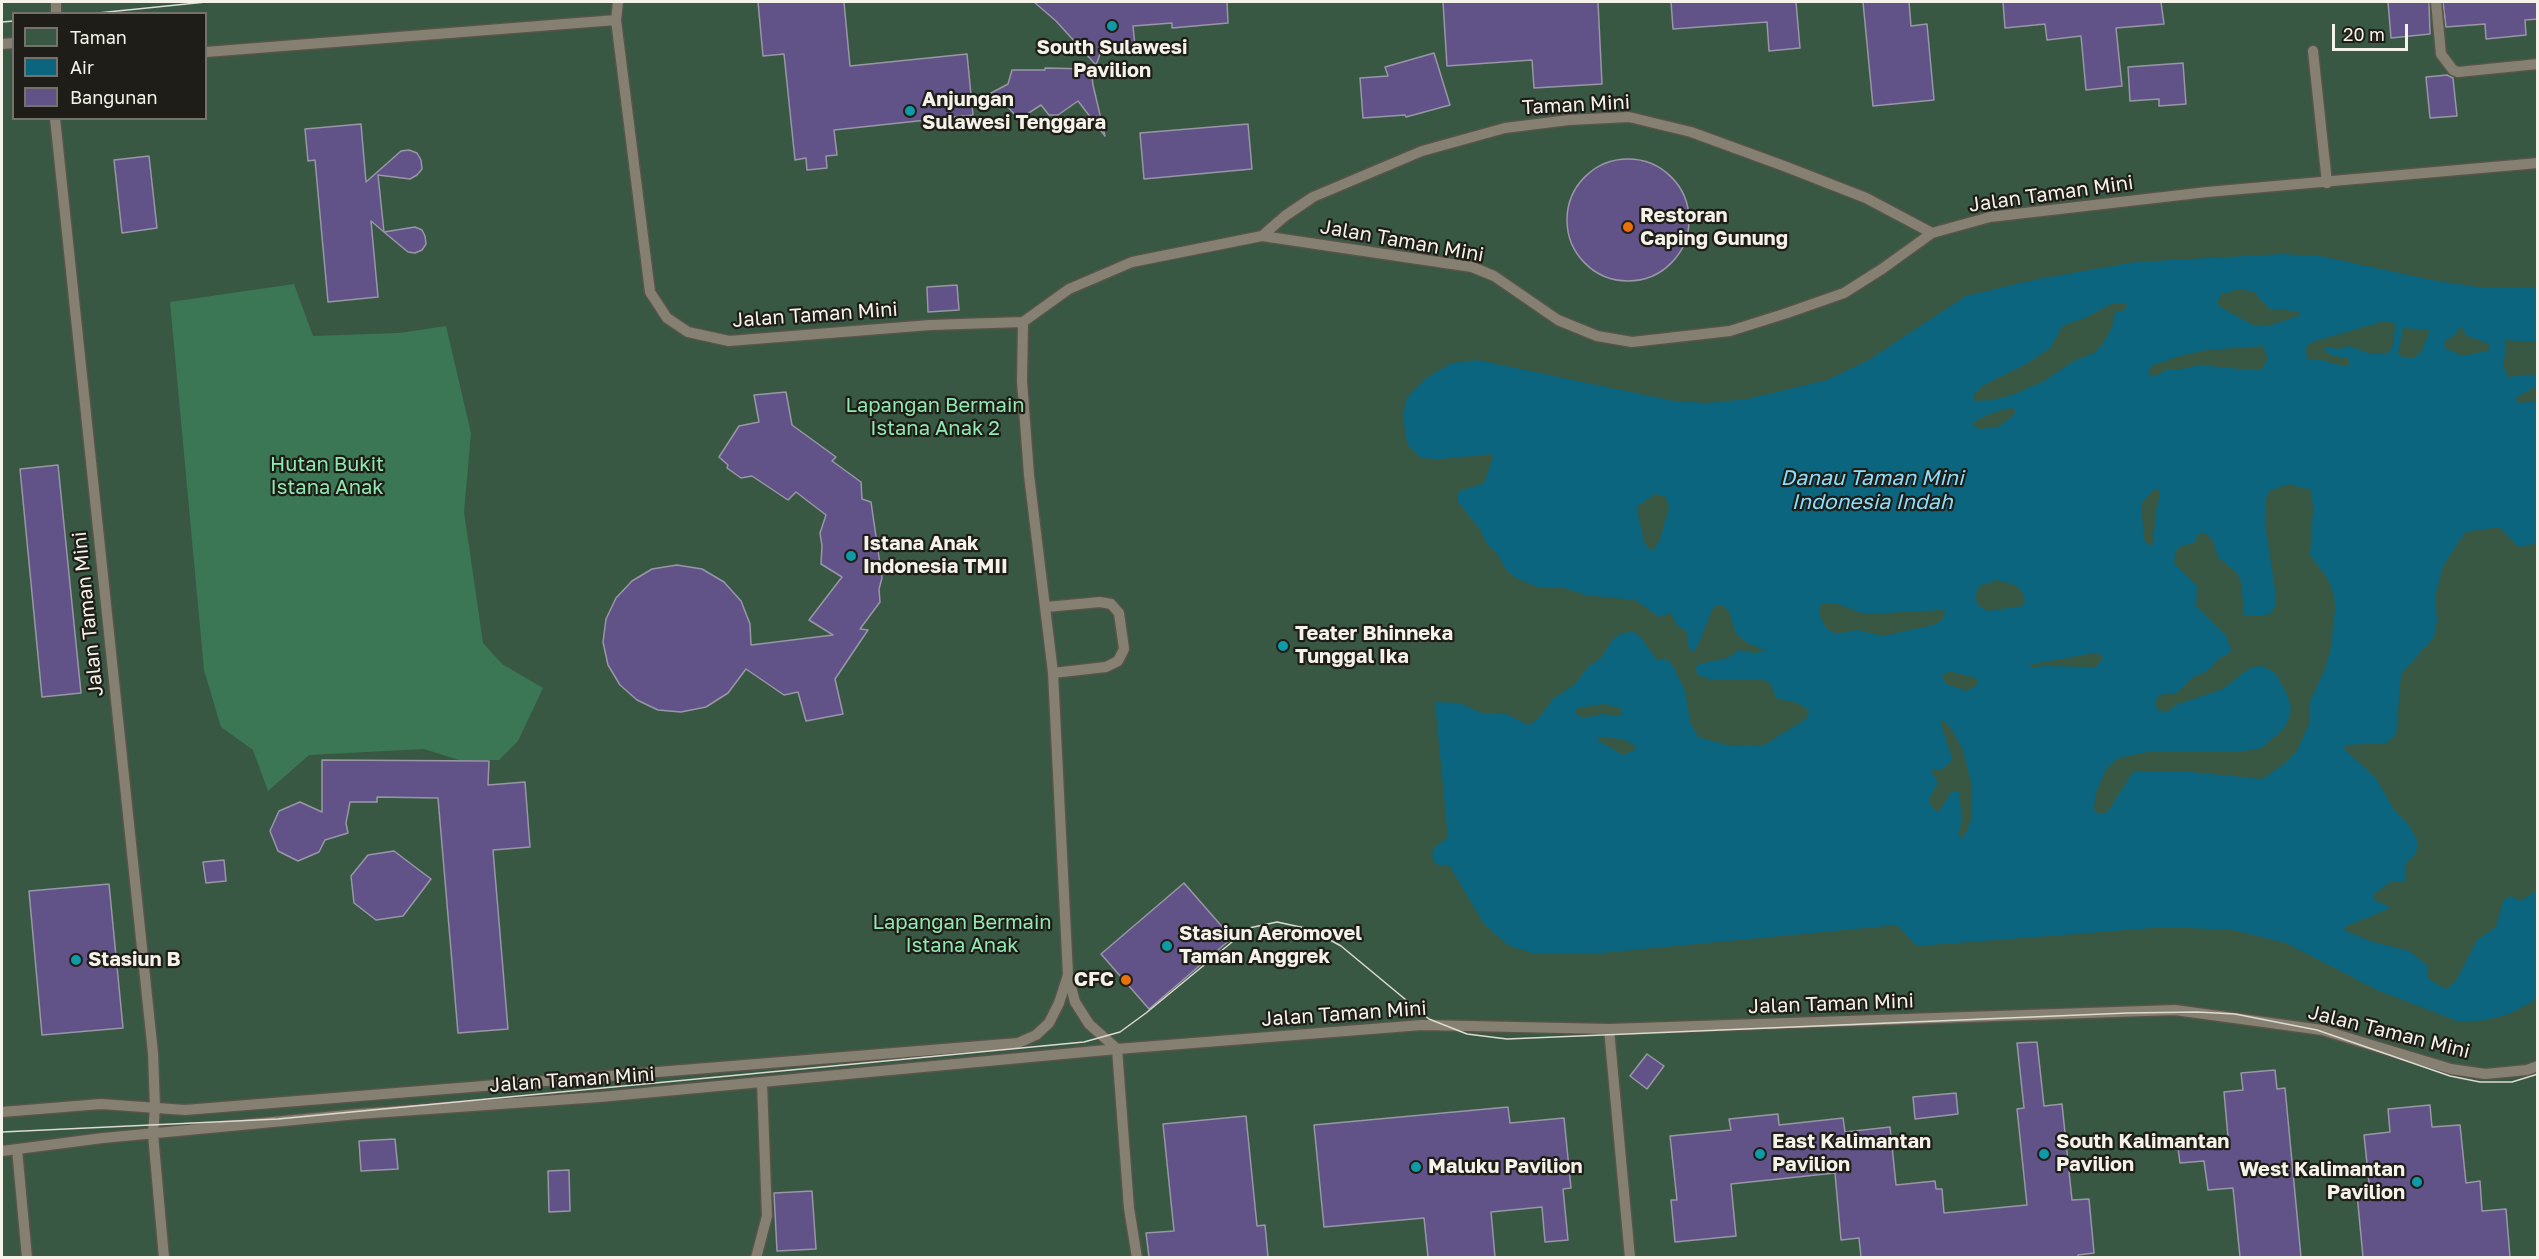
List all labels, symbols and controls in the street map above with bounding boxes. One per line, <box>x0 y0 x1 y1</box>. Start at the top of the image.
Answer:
legend <box>12 12 207 120</box>
scale bar <box>2335 12 2412 50</box>
marker: South Sulawesi Pavilion <box>1105 19 1119 33</box>
text: 20 m <box>2343 23 2385 45</box>
text: Taman <box>70 26 127 48</box>
place label: South Sulawesi Pavilion <box>1037 36 1187 83</box>
text: Air <box>70 56 94 78</box>
text: Bangunan <box>70 86 158 108</box>
place label: Anjungan Sulawesi Tenggara <box>922 88 1106 135</box>
street label: Taman Mini <box>1521 90 1631 120</box>
marker: Anjungan Sulawesi Tenggara <box>903 104 917 118</box>
street label: Jalan Taman Mini <box>1967 171 2135 217</box>
place label: Restoran Caping Gunung <box>1640 204 1788 251</box>
street label: Jalan Taman Mini <box>1318 215 1486 267</box>
marker: Restoran Caping Gunung <box>1621 220 1635 234</box>
street label: Jalan Taman Mini <box>731 297 899 333</box>
park label: Lapangan Bermain Istana Anak 2 <box>845 394 1025 441</box>
park label: Hutan Bukit Istana Anak <box>270 453 384 500</box>
water label: Danau Taman Mini Indonesia Indah <box>1780 465 1964 515</box>
street label: Jalan Taman Mini <box>67 530 109 698</box>
place label: Istana Anak Indonesia TMII <box>863 532 1008 579</box>
marker: Istana Anak Indonesia TMII <box>844 549 858 563</box>
place label: Teater Bhinneka Tunggal Ika <box>1295 622 1453 669</box>
marker: Teater Bhinneka Tunggal Ika <box>1276 639 1290 653</box>
park label: Lapangan Bermain Istana Anak <box>872 911 1052 958</box>
place label: Stasiun Aeromovel Taman Anggrek <box>1179 922 1362 969</box>
marker: Stasiun Aeromovel Taman Anggrek <box>1160 939 1174 953</box>
place label: Stasiun B <box>88 948 181 972</box>
marker: Stasiun B <box>69 953 83 967</box>
place label: CFC <box>1074 968 1114 992</box>
marker: CFC <box>1119 973 1133 987</box>
street label: Jalan Taman Mini <box>1748 989 1914 1019</box>
street label: Jalan Taman Mini <box>1260 996 1428 1032</box>
street label: Jalan Taman Mini <box>2306 1000 2472 1064</box>
street label: Jalan Taman Mini <box>488 1062 656 1098</box>
place label: East Kalimantan Pavilion <box>1772 1130 1931 1177</box>
place label: South Kalimantan Pavilion <box>2056 1130 2229 1177</box>
marker: East Kalimantan Pavilion <box>1753 1147 1767 1161</box>
marker: South Kalimantan Pavilion <box>2037 1147 2051 1161</box>
place label: Maluku Pavilion <box>1428 1155 1583 1179</box>
place label: West Kalimantan Pavilion <box>2239 1158 2405 1205</box>
marker: Maluku Pavilion <box>1409 1160 1423 1174</box>
marker: West Kalimantan Pavilion <box>2410 1175 2424 1189</box>

